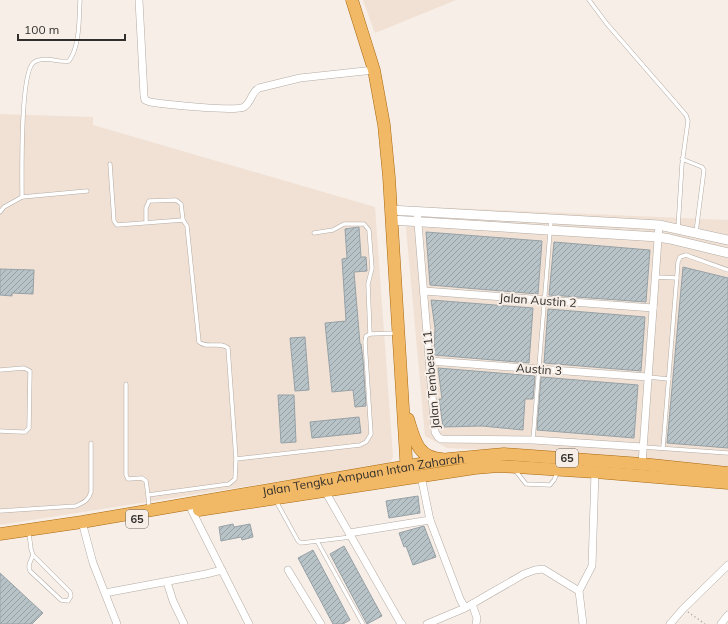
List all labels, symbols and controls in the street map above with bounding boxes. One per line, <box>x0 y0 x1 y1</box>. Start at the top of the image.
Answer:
scale bar <box>18 16 125 42</box>
text: 100 m <box>24 22 59 37</box>
street label: Jalan Austin 2 <box>499 290 577 310</box>
street label: Jalan Tembesu 11 <box>419 330 443 430</box>
street label: Austin 3 <box>516 360 562 378</box>
road number: 65 <box>556 449 578 467</box>
street label: Jalan Tengku Ampuan Intan Zaharah <box>261 450 465 498</box>
road number: 65 <box>126 510 148 528</box>

